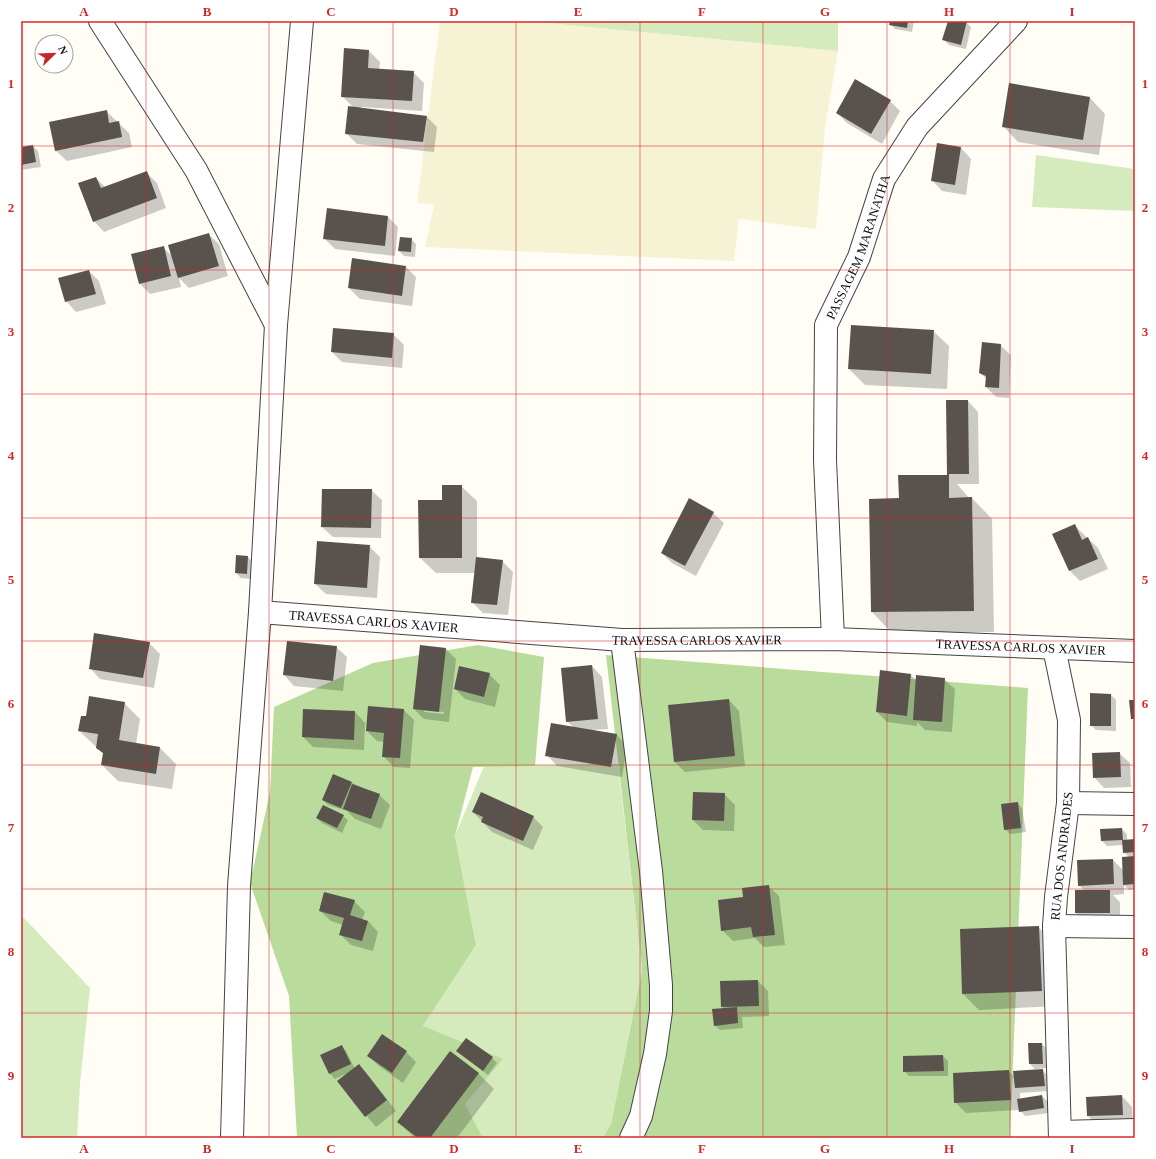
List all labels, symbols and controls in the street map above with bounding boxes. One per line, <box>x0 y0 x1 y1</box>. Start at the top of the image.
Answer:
text: A <box>79 4 89 19</box>
text: B <box>203 4 212 19</box>
text: C <box>326 4 336 19</box>
text: D <box>449 4 459 19</box>
text: E <box>574 4 582 19</box>
text: F <box>698 4 706 19</box>
text: G <box>820 4 830 19</box>
text: H <box>944 4 954 19</box>
text: I <box>1069 4 1075 19</box>
north arrow <box>34 34 74 74</box>
text: N <box>56 44 70 56</box>
text: 1 <box>8 76 14 91</box>
text: 1 <box>1142 76 1148 91</box>
street label: PASSAGEM MARANATHA <box>823 172 893 322</box>
text: 2 <box>8 200 14 215</box>
text: 2 <box>1142 200 1148 215</box>
text: 3 <box>8 324 15 339</box>
text: 3 <box>1142 324 1149 339</box>
text: 4 <box>8 448 15 463</box>
text: 4 <box>1142 448 1149 463</box>
text: 5 <box>8 572 15 587</box>
text: 5 <box>1142 572 1149 587</box>
street label: TRAVESSA CARLOS XAVIER <box>288 607 459 635</box>
street label: TRAVESSA CARLOS XAVIER <box>611 632 782 648</box>
street label: TRAVESSA CARLOS XAVIER <box>935 636 1106 658</box>
text: 6 <box>8 696 15 711</box>
text: 6 <box>1142 696 1149 711</box>
street label: RUA DOS ANDRADES <box>1047 791 1076 921</box>
text: 7 <box>8 820 15 835</box>
text: 7 <box>1142 820 1149 835</box>
text: 8 <box>8 944 15 959</box>
text: 8 <box>1142 944 1149 959</box>
text: 9 <box>8 1068 15 1083</box>
text: 9 <box>1142 1068 1149 1083</box>
text: A <box>79 1141 89 1156</box>
text: B <box>203 1141 212 1156</box>
text: C <box>326 1141 336 1156</box>
text: D <box>449 1141 459 1156</box>
text: E <box>574 1141 582 1156</box>
text: F <box>698 1141 706 1156</box>
text: G <box>820 1141 830 1156</box>
text: H <box>944 1141 954 1156</box>
text: I <box>1069 1141 1075 1156</box>

